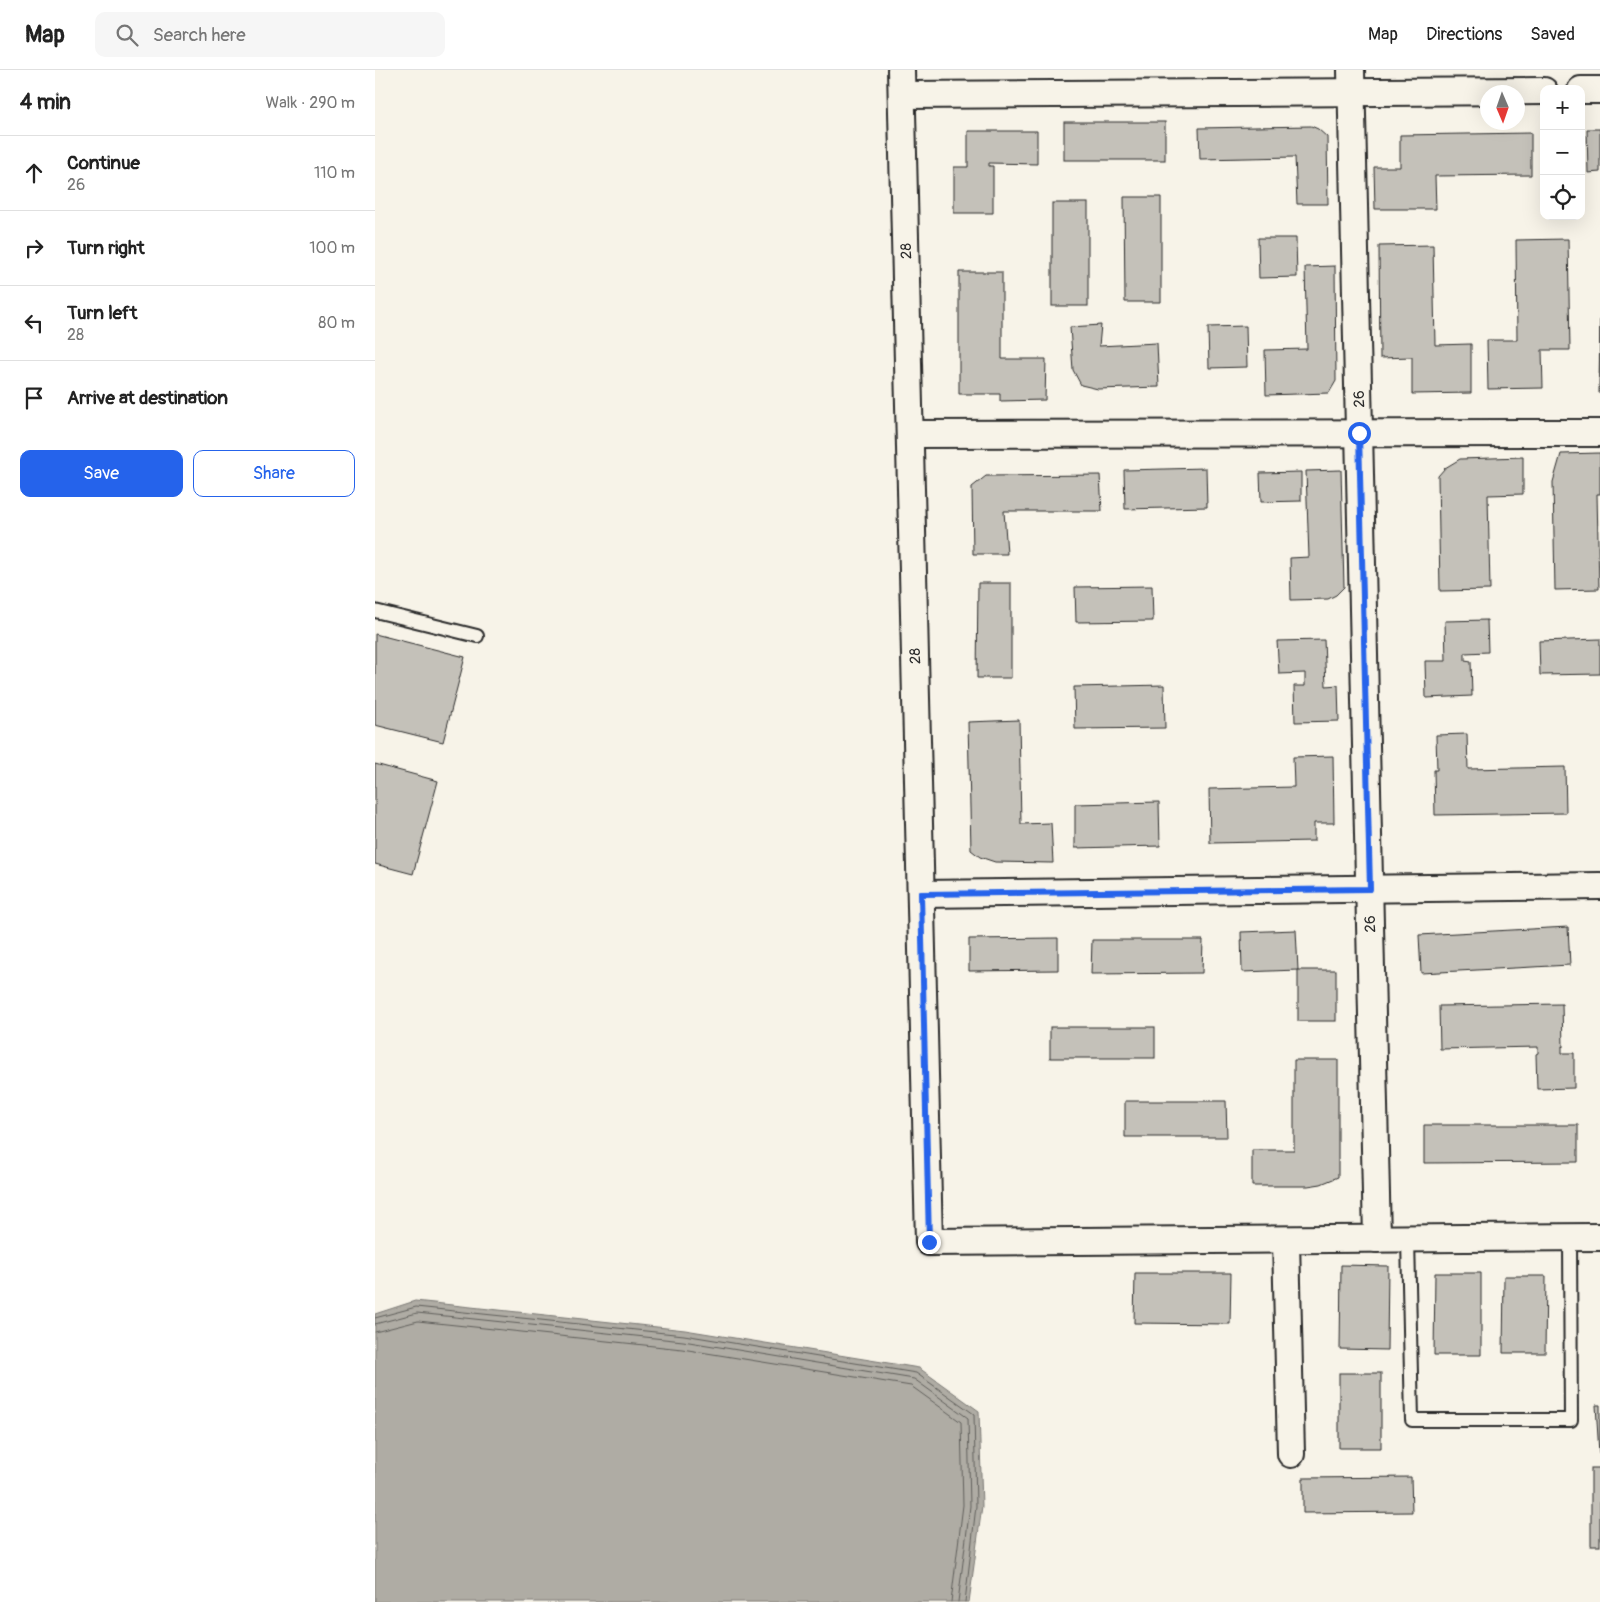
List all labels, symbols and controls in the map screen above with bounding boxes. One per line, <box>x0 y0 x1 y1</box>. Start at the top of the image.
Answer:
search box <box>95 12 445 57</box>
text: Map <box>25 20 65 49</box>
icon: search <box>113 21 141 49</box>
text: Search here <box>153 23 246 47</box>
text: Map <box>1368 23 1398 46</box>
text: Directions <box>1426 23 1502 46</box>
text: Saved <box>1530 23 1575 46</box>
north arrow <box>1480 85 1525 130</box>
map controls <box>1540 85 1585 220</box>
button: + <box>1540 85 1585 130</box>
text: 4 min <box>20 89 71 116</box>
text: Walk · 290 m <box>266 93 355 113</box>
button: − <box>1540 130 1585 175</box>
text: Continue <box>67 151 140 175</box>
icon: ahead <box>20 159 48 187</box>
text: 110 m <box>314 163 355 183</box>
text: 26 <box>67 175 85 195</box>
button: locate <box>1540 175 1585 220</box>
icon: right <box>20 234 48 262</box>
text: Turn right <box>67 236 145 260</box>
text: 100 m <box>309 238 355 258</box>
street label: 28 <box>897 242 916 259</box>
text: Turn left <box>67 301 137 325</box>
icon: left <box>20 309 48 337</box>
text: 80 m <box>318 313 355 333</box>
text: 28 <box>67 325 84 345</box>
icon: arrive <box>20 384 48 412</box>
text: Arrive at destination <box>67 386 228 410</box>
street label: 26 <box>1350 390 1369 408</box>
route start <box>1348 422 1371 445</box>
button: Save <box>20 450 183 497</box>
button: Share <box>193 450 355 497</box>
street label: 28 <box>906 647 925 664</box>
street label: 26 <box>1361 915 1380 933</box>
route end <box>918 1231 941 1254</box>

